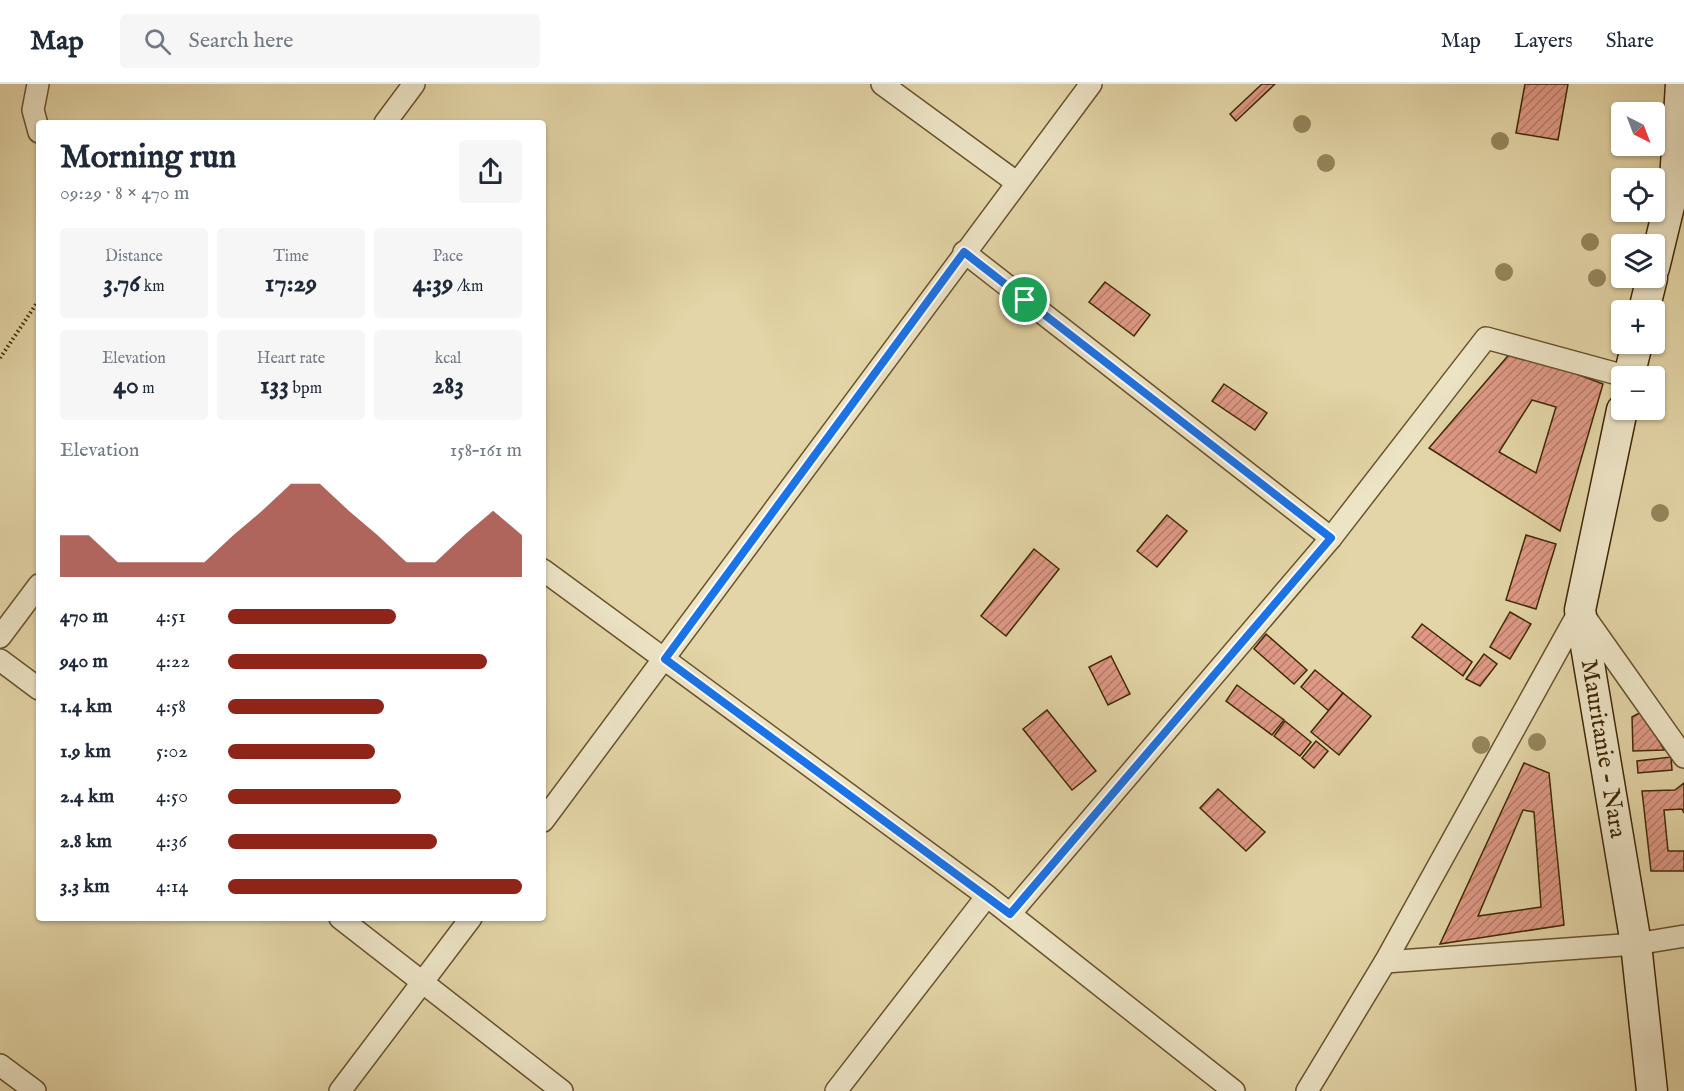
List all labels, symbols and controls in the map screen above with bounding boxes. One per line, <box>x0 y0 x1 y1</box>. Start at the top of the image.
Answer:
search box <box>120 14 540 68</box>
text: Map <box>30 24 84 59</box>
icon: search <box>141 25 174 58</box>
text: Search here <box>189 27 293 55</box>
text: Map <box>1441 28 1481 55</box>
text: Layers <box>1514 28 1573 55</box>
text: Share <box>1606 28 1654 55</box>
north arrow <box>1611 102 1665 156</box>
map controls <box>1611 102 1665 420</box>
text: Morning run <box>60 137 236 179</box>
button: share <box>459 140 522 203</box>
button: locate <box>1611 168 1665 222</box>
text: 09:29 · 8 × 470 m <box>60 181 189 206</box>
button: layers <box>1611 234 1665 288</box>
text: Distance <box>105 247 163 267</box>
text: Time <box>273 247 309 267</box>
text: Pace <box>433 247 463 267</box>
text: 3.76 <box>103 267 140 300</box>
text: 17:29 <box>265 267 317 300</box>
text: 4:39 <box>413 267 453 300</box>
pin <box>999 274 1050 325</box>
text: km <box>140 277 165 297</box>
text: /km <box>453 277 483 297</box>
icon: arrive <box>1008 283 1041 316</box>
button: + <box>1611 300 1665 354</box>
text: Elevation <box>102 349 166 369</box>
text: Heart rate <box>257 349 325 369</box>
text: kcal <box>435 349 461 369</box>
button: − <box>1611 366 1665 420</box>
text: 40 <box>113 369 139 402</box>
text: 133 <box>260 369 289 402</box>
text: 283 <box>432 369 464 402</box>
text: m <box>139 379 155 399</box>
text: bpm <box>289 379 322 399</box>
text: Elevation <box>60 438 139 463</box>
text: 158–161 m <box>450 438 522 463</box>
text: 470 m <box>60 604 108 629</box>
text: 4:51 <box>156 604 186 629</box>
text: 940 m <box>60 649 108 674</box>
text: 4:22 <box>156 649 190 674</box>
street label: Mauritanie - Nara <box>1573 657 1634 841</box>
text: 1.4 km <box>60 694 112 719</box>
text: 4:58 <box>156 694 186 719</box>
text: 1.9 km <box>60 739 111 764</box>
text: 5:02 <box>156 739 188 764</box>
text: 2.4 km <box>60 784 114 809</box>
text: 4:50 <box>156 784 188 809</box>
text: 2.8 km <box>60 829 112 854</box>
text: 4:36 <box>156 829 187 854</box>
text: 3.3 km <box>60 874 110 899</box>
text: 4:14 <box>156 874 188 899</box>

